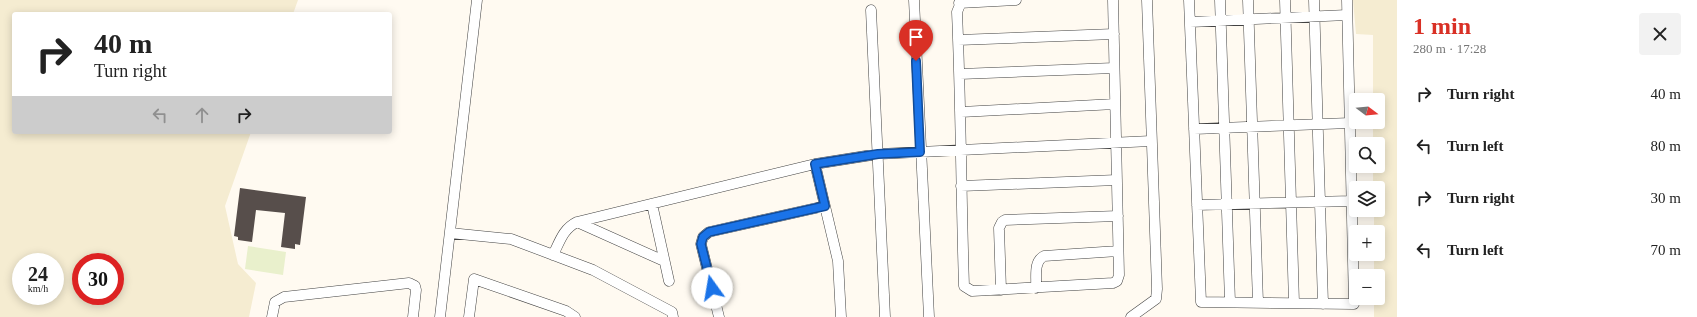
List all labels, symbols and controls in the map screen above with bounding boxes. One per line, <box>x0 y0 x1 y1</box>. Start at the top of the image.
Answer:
text: 1 min <box>1413 13 1471 39</box>
button: close <box>1639 13 1681 55</box>
pin <box>899 20 933 61</box>
icon: arrive <box>905 26 927 48</box>
icon: right <box>28 28 80 80</box>
text: 40 m <box>94 28 152 59</box>
text: 280 m · 17:28 <box>1413 41 1486 56</box>
text: Turn right <box>94 61 167 81</box>
icon: right <box>1413 83 1435 105</box>
text: Turn right <box>1447 86 1514 102</box>
text: 40 m <box>1651 86 1681 102</box>
north arrow <box>1349 93 1385 129</box>
map controls <box>1349 93 1385 305</box>
icon: left <box>149 104 171 126</box>
icon: ahead <box>191 104 213 126</box>
icon: right <box>233 104 255 126</box>
icon: left <box>1413 135 1435 157</box>
button: search <box>1349 137 1385 173</box>
text: Turn left <box>1447 138 1504 154</box>
text: 80 m <box>1651 138 1681 154</box>
button: layers <box>1349 181 1385 217</box>
icon: right <box>1413 187 1435 209</box>
text: Turn right <box>1447 190 1514 206</box>
text: 30 m <box>1651 190 1681 206</box>
button: + <box>1349 225 1385 261</box>
icon: left <box>1413 239 1435 261</box>
text: Turn left <box>1447 242 1504 258</box>
text: 70 m <box>1651 242 1681 258</box>
speed limit sign: 30 <box>72 253 124 305</box>
text: 24 <box>28 263 48 285</box>
position arrow <box>691 267 733 309</box>
button: − <box>1349 269 1385 305</box>
text: km/h <box>28 283 48 294</box>

